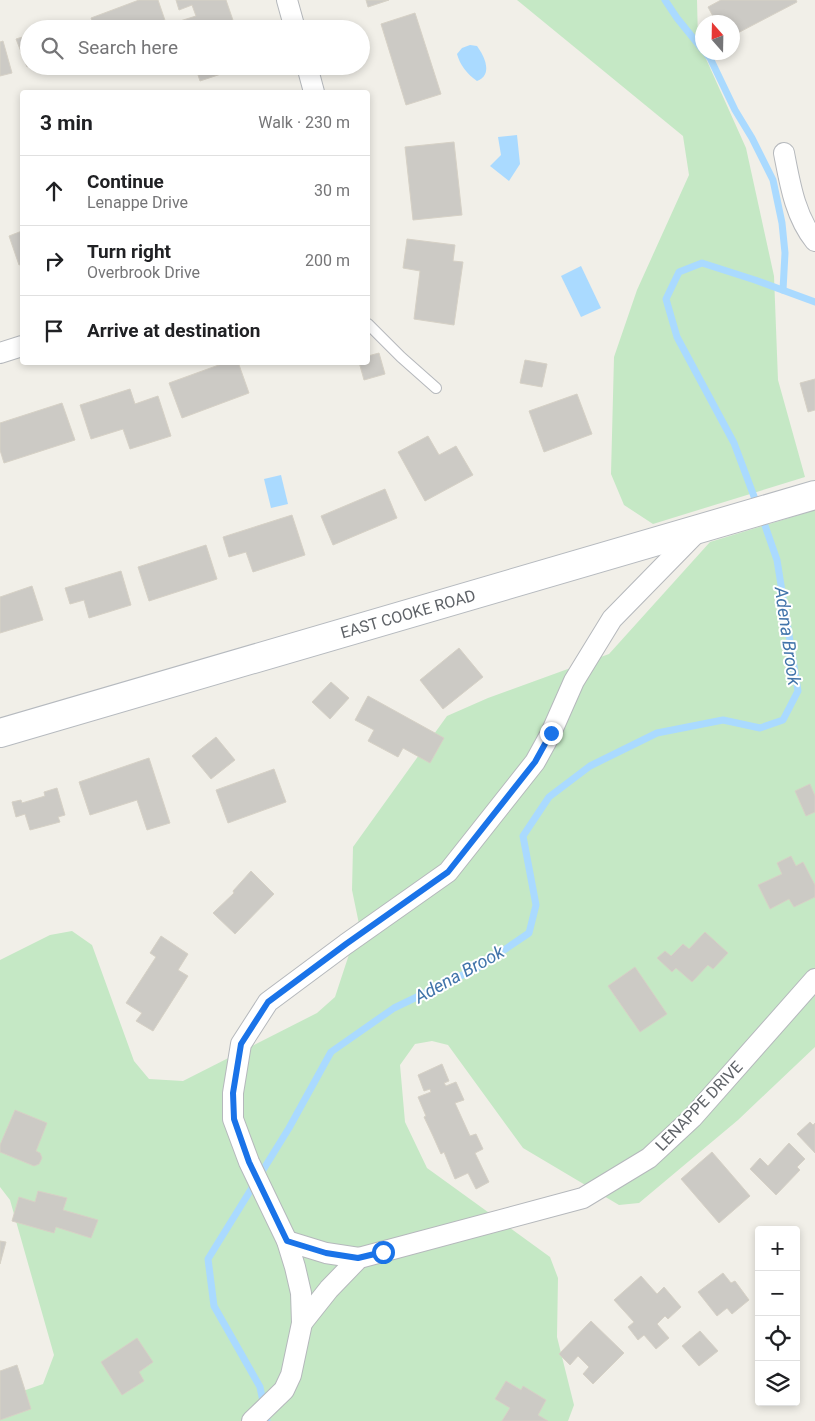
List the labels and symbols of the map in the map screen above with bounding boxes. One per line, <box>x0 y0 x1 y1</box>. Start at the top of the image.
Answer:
north arrow <box>695 15 740 60</box>
water label: Adena Brook <box>771 584 805 688</box>
street label: EAST COOKE ROAD <box>338 586 478 642</box>
route end <box>540 722 563 745</box>
water label: Adena Brook <box>410 940 509 1008</box>
street label: LENAPPE DRIVE <box>652 1057 746 1155</box>
route start <box>372 1241 395 1264</box>

